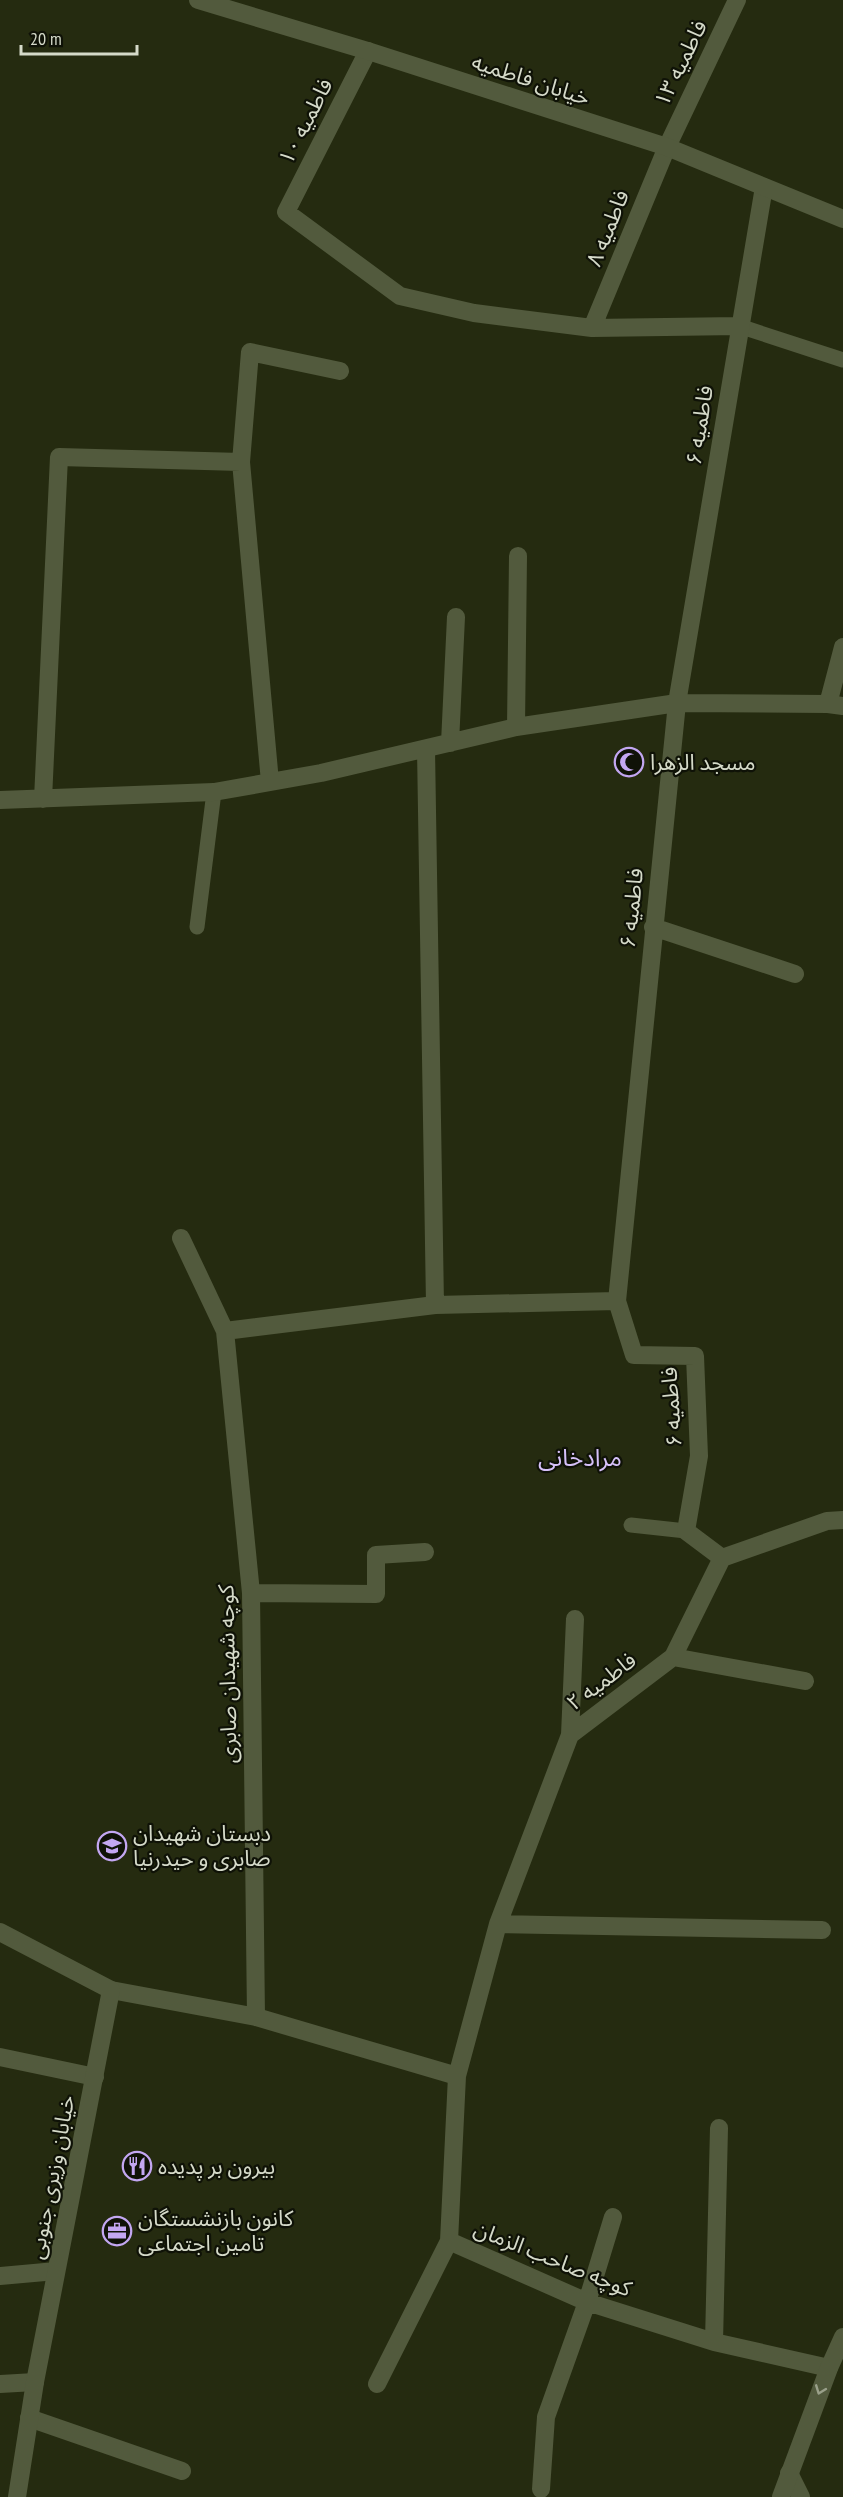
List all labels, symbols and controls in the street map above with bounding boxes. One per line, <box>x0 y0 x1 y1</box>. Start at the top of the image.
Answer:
street label: فاطمیه ۱۳ <box>647 15 713 111</box>
scale bar <box>21 18 136 56</box>
text: 20 m <box>30 27 62 50</box>
street label: خیابان فاطمیه <box>468 47 594 111</box>
street label: فاطمیه ۱۰ <box>272 73 338 169</box>
street label: فاطمیه ۸ <box>579 186 635 270</box>
street label: فاطمیه ۶ <box>679 383 719 467</box>
mosque icon: مسجد الزهرا <box>613 746 645 778</box>
place label: مسجد الزهرا <box>650 748 755 776</box>
street label: فاطمیه ۶ <box>613 867 649 949</box>
street label: فاطمیه ۶ <box>654 1366 688 1448</box>
district label: مرادخانی <box>538 1442 622 1473</box>
street label: کوچه شهیدان صابری <box>211 1583 244 1764</box>
street label: فاطمیه ۲ <box>561 1646 641 1716</box>
place label: دبستان شهیدان صابری و حیدرنیا <box>133 1819 271 1872</box>
school or university icon: دبستان شهیدان صابری و حیدرنیا <box>96 1830 128 1862</box>
street label: خیابان وزیری جنوبی <box>21 2093 81 2261</box>
restaurant icon: بیرون بر پدیده <box>121 2150 153 2182</box>
place label: بیرون بر پدیده <box>158 2152 275 2181</box>
place label: کانون بازنشستگان تامین اجتماعی <box>138 2204 294 2257</box>
street label: کوچه صاحب الزمان <box>470 2214 637 2304</box>
office icon: کانون بازنشستگان تامین اجتماعی <box>101 2215 133 2247</box>
one-way arrow <box>815 2385 828 2395</box>

